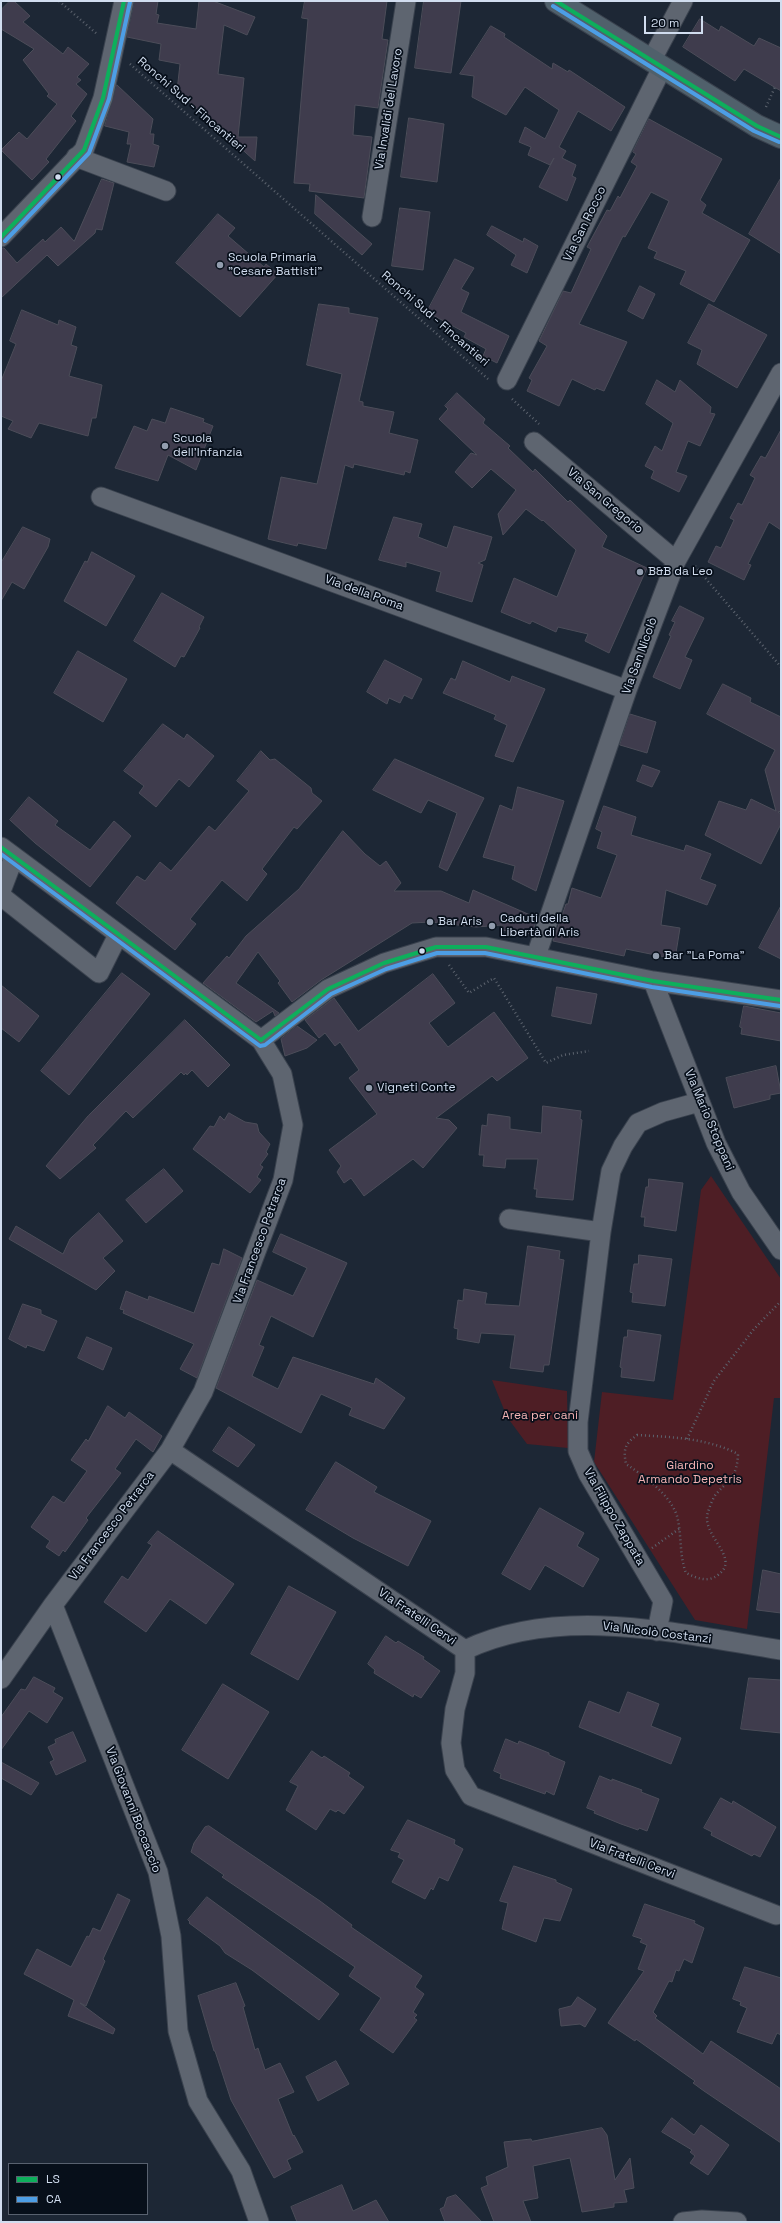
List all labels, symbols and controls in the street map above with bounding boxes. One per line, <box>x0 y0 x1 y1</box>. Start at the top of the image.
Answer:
scale bar <box>646 8 705 34</box>
text: 20 m <box>651 15 679 31</box>
street label: Via Invalidi del Lavoro <box>372 47 406 171</box>
street label: Ronchi Sud - Fincantieri <box>134 54 248 156</box>
unlabelled marker <box>53 172 63 182</box>
street label: Via San Rocco <box>561 184 609 264</box>
place label: Scuola Primaria "Cesare Battisti" <box>228 251 322 279</box>
marker: Scuola Primaria "Cesare Battisti" <box>215 260 225 270</box>
street label: Ronchi Sud - Fincantieri <box>378 268 492 370</box>
place label: Scuola dell'Infanzia <box>173 432 242 460</box>
marker: Scuola dell'Infanzia <box>160 441 170 451</box>
street label: Via San Gregorio <box>564 465 646 537</box>
place label: B&B da Leo <box>648 565 713 579</box>
marker: B&B da Leo <box>635 567 645 577</box>
street label: Via della Poma <box>323 572 405 614</box>
street label: Via San Nicolò <box>619 616 661 696</box>
place label: Caduti della Libertà di Aris <box>500 912 579 940</box>
place label: Bar Aris <box>438 915 482 929</box>
marker: Bar Aris <box>425 917 435 927</box>
marker: Caduti della Libertà di Aris <box>487 921 497 931</box>
unlabelled marker <box>417 946 427 956</box>
place label: Bar "La Poma" <box>664 949 744 963</box>
marker: Bar "La Poma" <box>651 951 661 961</box>
street label: Via Mario Stoppani <box>681 1067 737 1173</box>
place label: Vigneti Conte <box>377 1081 456 1095</box>
marker: Vigneti Conte <box>364 1083 374 1093</box>
street label: Via Francesco Petrarca <box>231 1176 289 1306</box>
park label: Area per cani <box>502 1409 578 1423</box>
park label: Giardino Armando Depetris <box>638 1459 742 1487</box>
street label: Via Filippo Zappata <box>580 1466 648 1568</box>
street label: Via Francesco Petrarca <box>66 1469 158 1583</box>
street label: Via Fratelli Cervi <box>375 1586 459 1648</box>
street label: Via Nicolò Costanzi <box>602 1619 712 1647</box>
street label: Via Giovanni Boccaccio <box>102 1745 164 1875</box>
street label: Via Fratelli Cervi <box>587 1836 677 1882</box>
legend <box>8 2163 148 2215</box>
text: LS <box>46 2171 60 2187</box>
text: CA <box>46 2191 61 2207</box>

